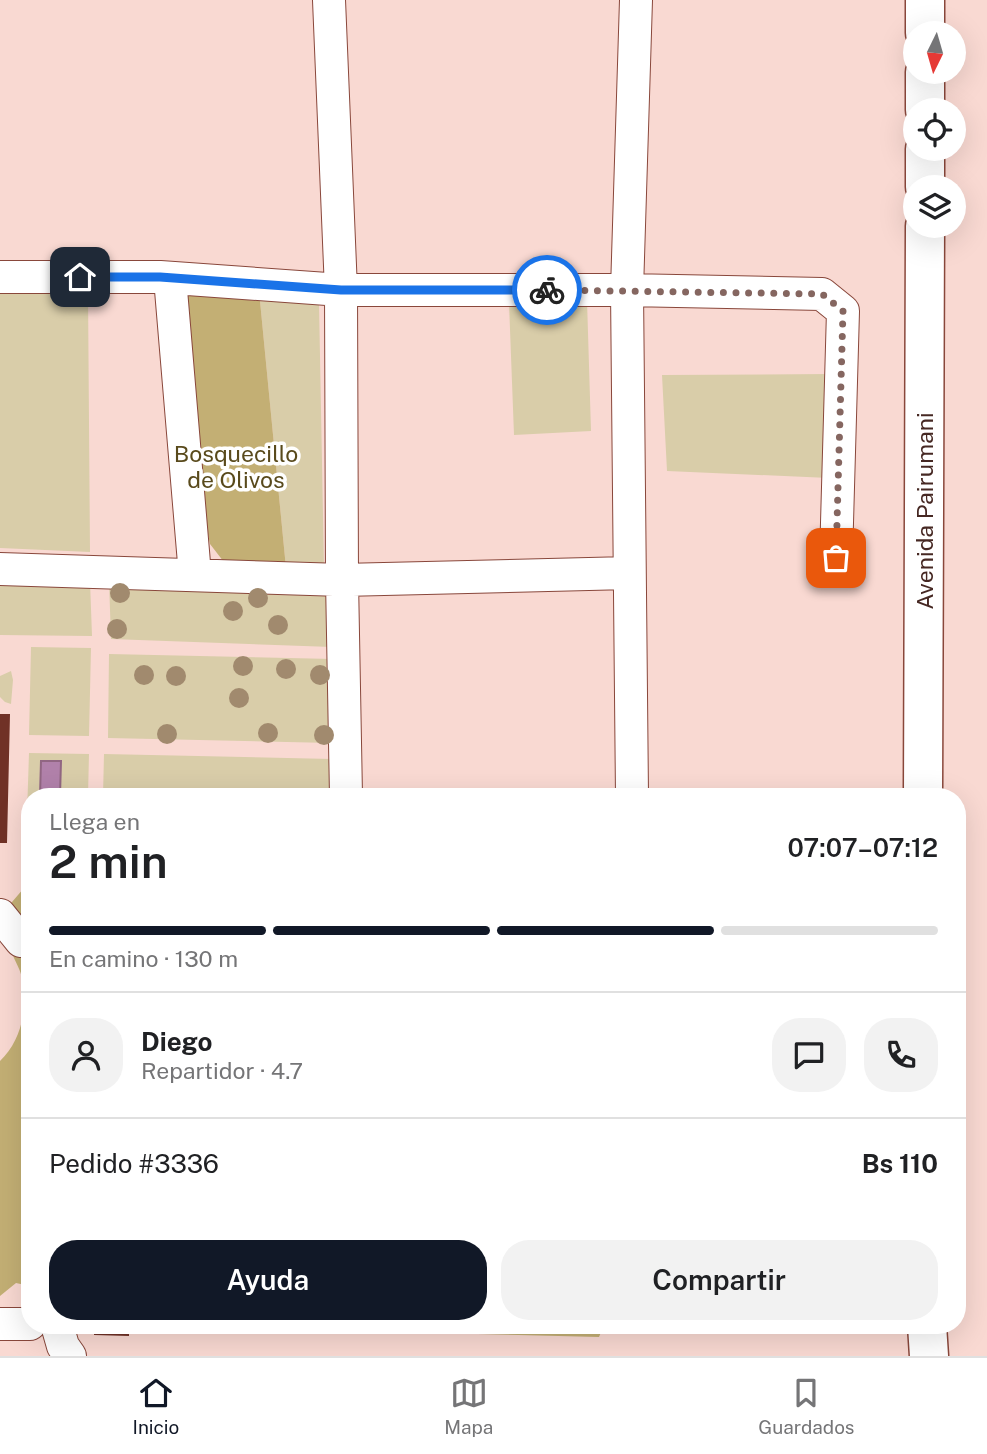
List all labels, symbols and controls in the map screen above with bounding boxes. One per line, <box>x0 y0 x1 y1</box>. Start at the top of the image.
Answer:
north arrow <box>903 21 966 84</box>
map controls <box>903 21 966 238</box>
button: locate <box>903 98 966 161</box>
button: layers <box>903 175 966 238</box>
pin <box>50 247 110 307</box>
courier <box>512 255 582 325</box>
icon: home <box>61 258 99 296</box>
icon: bike <box>528 271 566 309</box>
street label: Avenida Pairumani <box>911 412 938 610</box>
park label: Bosquecillo de Olivos <box>174 440 298 493</box>
pin <box>806 528 866 588</box>
icon: bag <box>817 539 855 577</box>
text: Llega en <box>49 808 140 835</box>
text: 07:07–07:12 <box>787 832 938 863</box>
text: 2 min <box>49 834 168 888</box>
text: En camino · 130 m <box>49 945 238 972</box>
button: person <box>49 1018 123 1092</box>
button: chat <box>772 1018 846 1092</box>
button: phone <box>864 1018 938 1092</box>
text: Diego <box>141 1026 212 1057</box>
text: Repartidor · 4.7 <box>141 1057 303 1084</box>
text: Pedido #3336 <box>49 1148 219 1179</box>
text: Bs 110 <box>862 1148 938 1179</box>
button: Ayuda <box>49 1240 487 1320</box>
button: Compartir <box>501 1240 938 1320</box>
tab: Inicio <box>133 1374 179 1438</box>
tab: Mapa <box>444 1374 493 1438</box>
tab: Guardados <box>758 1374 854 1438</box>

